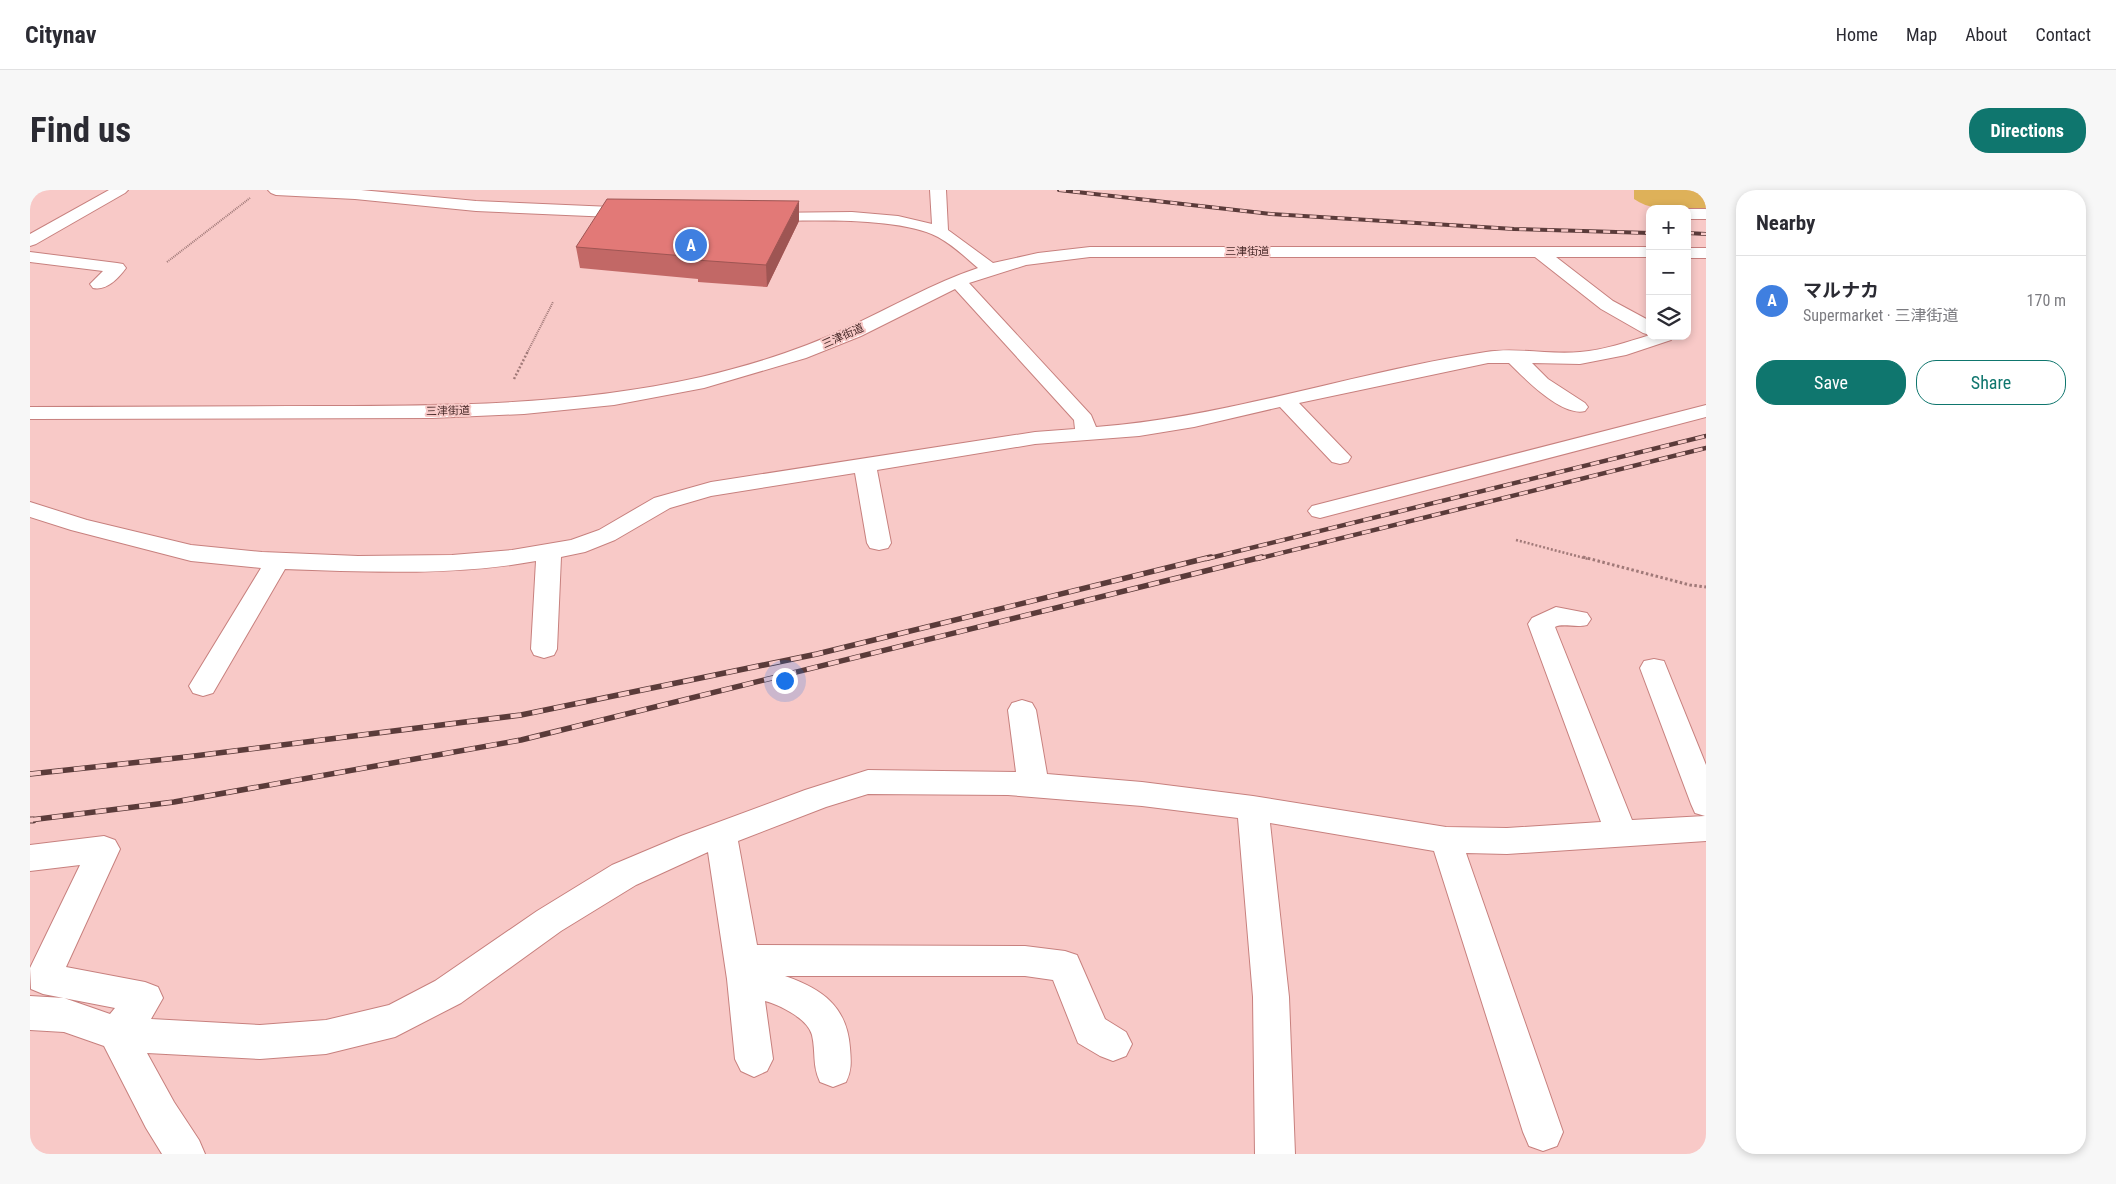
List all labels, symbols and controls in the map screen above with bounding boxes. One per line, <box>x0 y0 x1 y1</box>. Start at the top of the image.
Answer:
text: Citynav <box>25 21 96 49</box>
text: Home <box>1836 24 1878 45</box>
text: Map <box>1906 24 1937 45</box>
text: About <box>1965 24 2007 45</box>
text: Contact <box>2035 24 2091 45</box>
button: Directions <box>1969 108 2086 153</box>
text: Find us <box>30 110 131 151</box>
map controls <box>1646 205 1691 340</box>
button: + <box>1646 205 1691 250</box>
text: Nearby <box>1756 211 1815 235</box>
pin: A <box>675 226 707 264</box>
street label: 三津街道 <box>1225 245 1269 258</box>
button: − <box>1646 250 1691 295</box>
text: マルナカ <box>1803 279 1879 302</box>
text: A <box>1767 291 1777 310</box>
text: 170 m <box>2027 291 2066 310</box>
button: layers <box>1646 295 1691 340</box>
text: Supermarket · 三津街道 <box>1803 306 1958 325</box>
street label: 三津街道 <box>820 321 866 351</box>
button: Save <box>1756 360 1906 405</box>
button: Share <box>1916 360 2066 405</box>
street label: 三津街道 <box>426 404 470 418</box>
your location <box>772 668 798 694</box>

